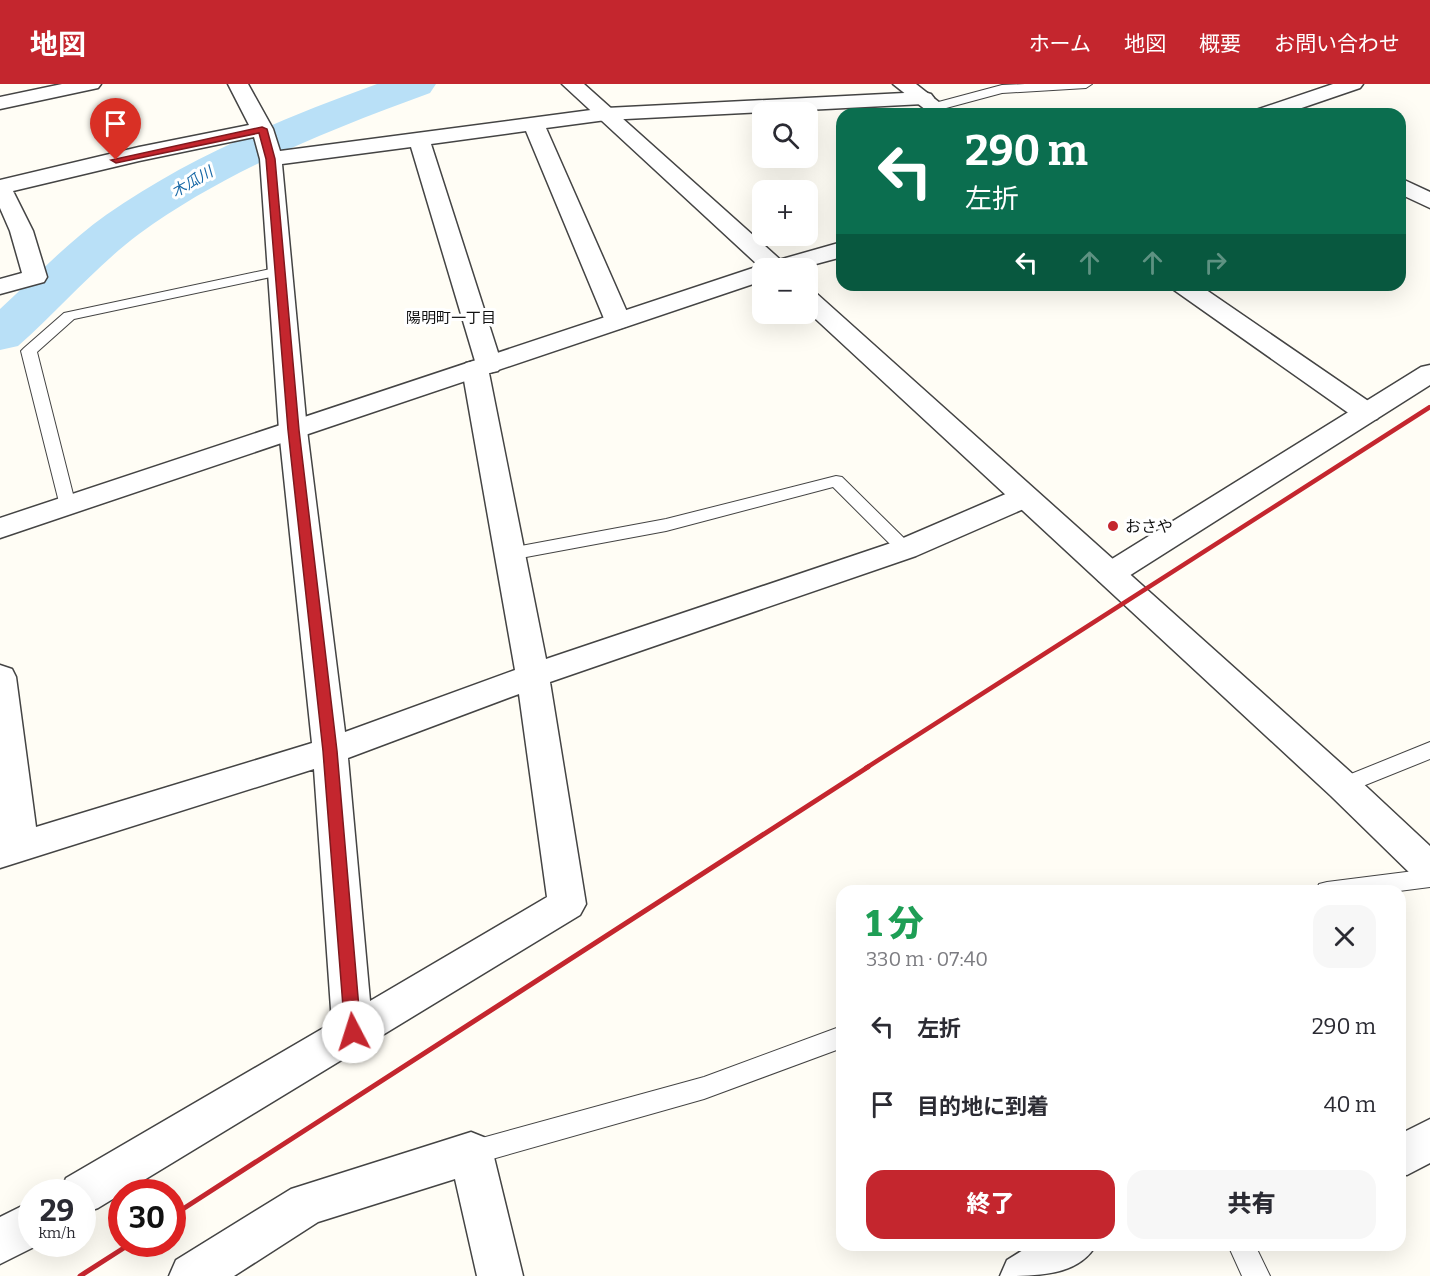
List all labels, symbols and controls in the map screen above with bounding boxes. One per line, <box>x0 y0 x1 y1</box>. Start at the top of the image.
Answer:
text: 地図 <box>30 28 86 61</box>
text: ホーム <box>1029 31 1091 57</box>
text: 地図 <box>1124 31 1166 57</box>
text: 概要 <box>1199 31 1241 57</box>
text: お問い合わせ <box>1274 31 1400 57</box>
pin <box>90 98 141 160</box>
map controls <box>752 102 818 324</box>
button: search <box>752 102 818 168</box>
icon: arrive <box>99 107 132 140</box>
text: 290 m <box>965 126 1088 176</box>
icon: left <box>866 132 944 210</box>
water label: 木瓜川 <box>168 162 218 201</box>
button: + <box>752 180 818 246</box>
text: 左折 <box>965 183 1019 215</box>
icon: left <box>1010 246 1043 279</box>
icon: ahead <box>1073 246 1106 279</box>
icon: ahead <box>1136 246 1169 279</box>
icon: right <box>1199 246 1232 279</box>
button: − <box>752 258 818 324</box>
district label: 陽明町一丁目 <box>406 309 496 327</box>
place label: おさや <box>1125 517 1173 536</box>
marker: おさや <box>1106 519 1120 533</box>
text: 1 分 <box>866 902 924 946</box>
button: close <box>1313 905 1376 968</box>
text: 330 m · 07:40 <box>866 947 988 971</box>
position arrow <box>321 1000 385 1064</box>
icon: left <box>866 1010 899 1043</box>
text: 290 m <box>1312 1013 1376 1040</box>
text: 左折 <box>917 1015 961 1042</box>
icon: arrive <box>866 1088 899 1121</box>
text: 40 m <box>1324 1091 1376 1118</box>
text: 目的地に到着 <box>917 1093 1049 1120</box>
button: 終了 <box>866 1170 1115 1239</box>
button: 共有 <box>1127 1170 1376 1239</box>
speed limit sign: 30 <box>108 1179 186 1257</box>
text: 29 <box>40 1193 74 1229</box>
text: km/h <box>38 1224 76 1242</box>

